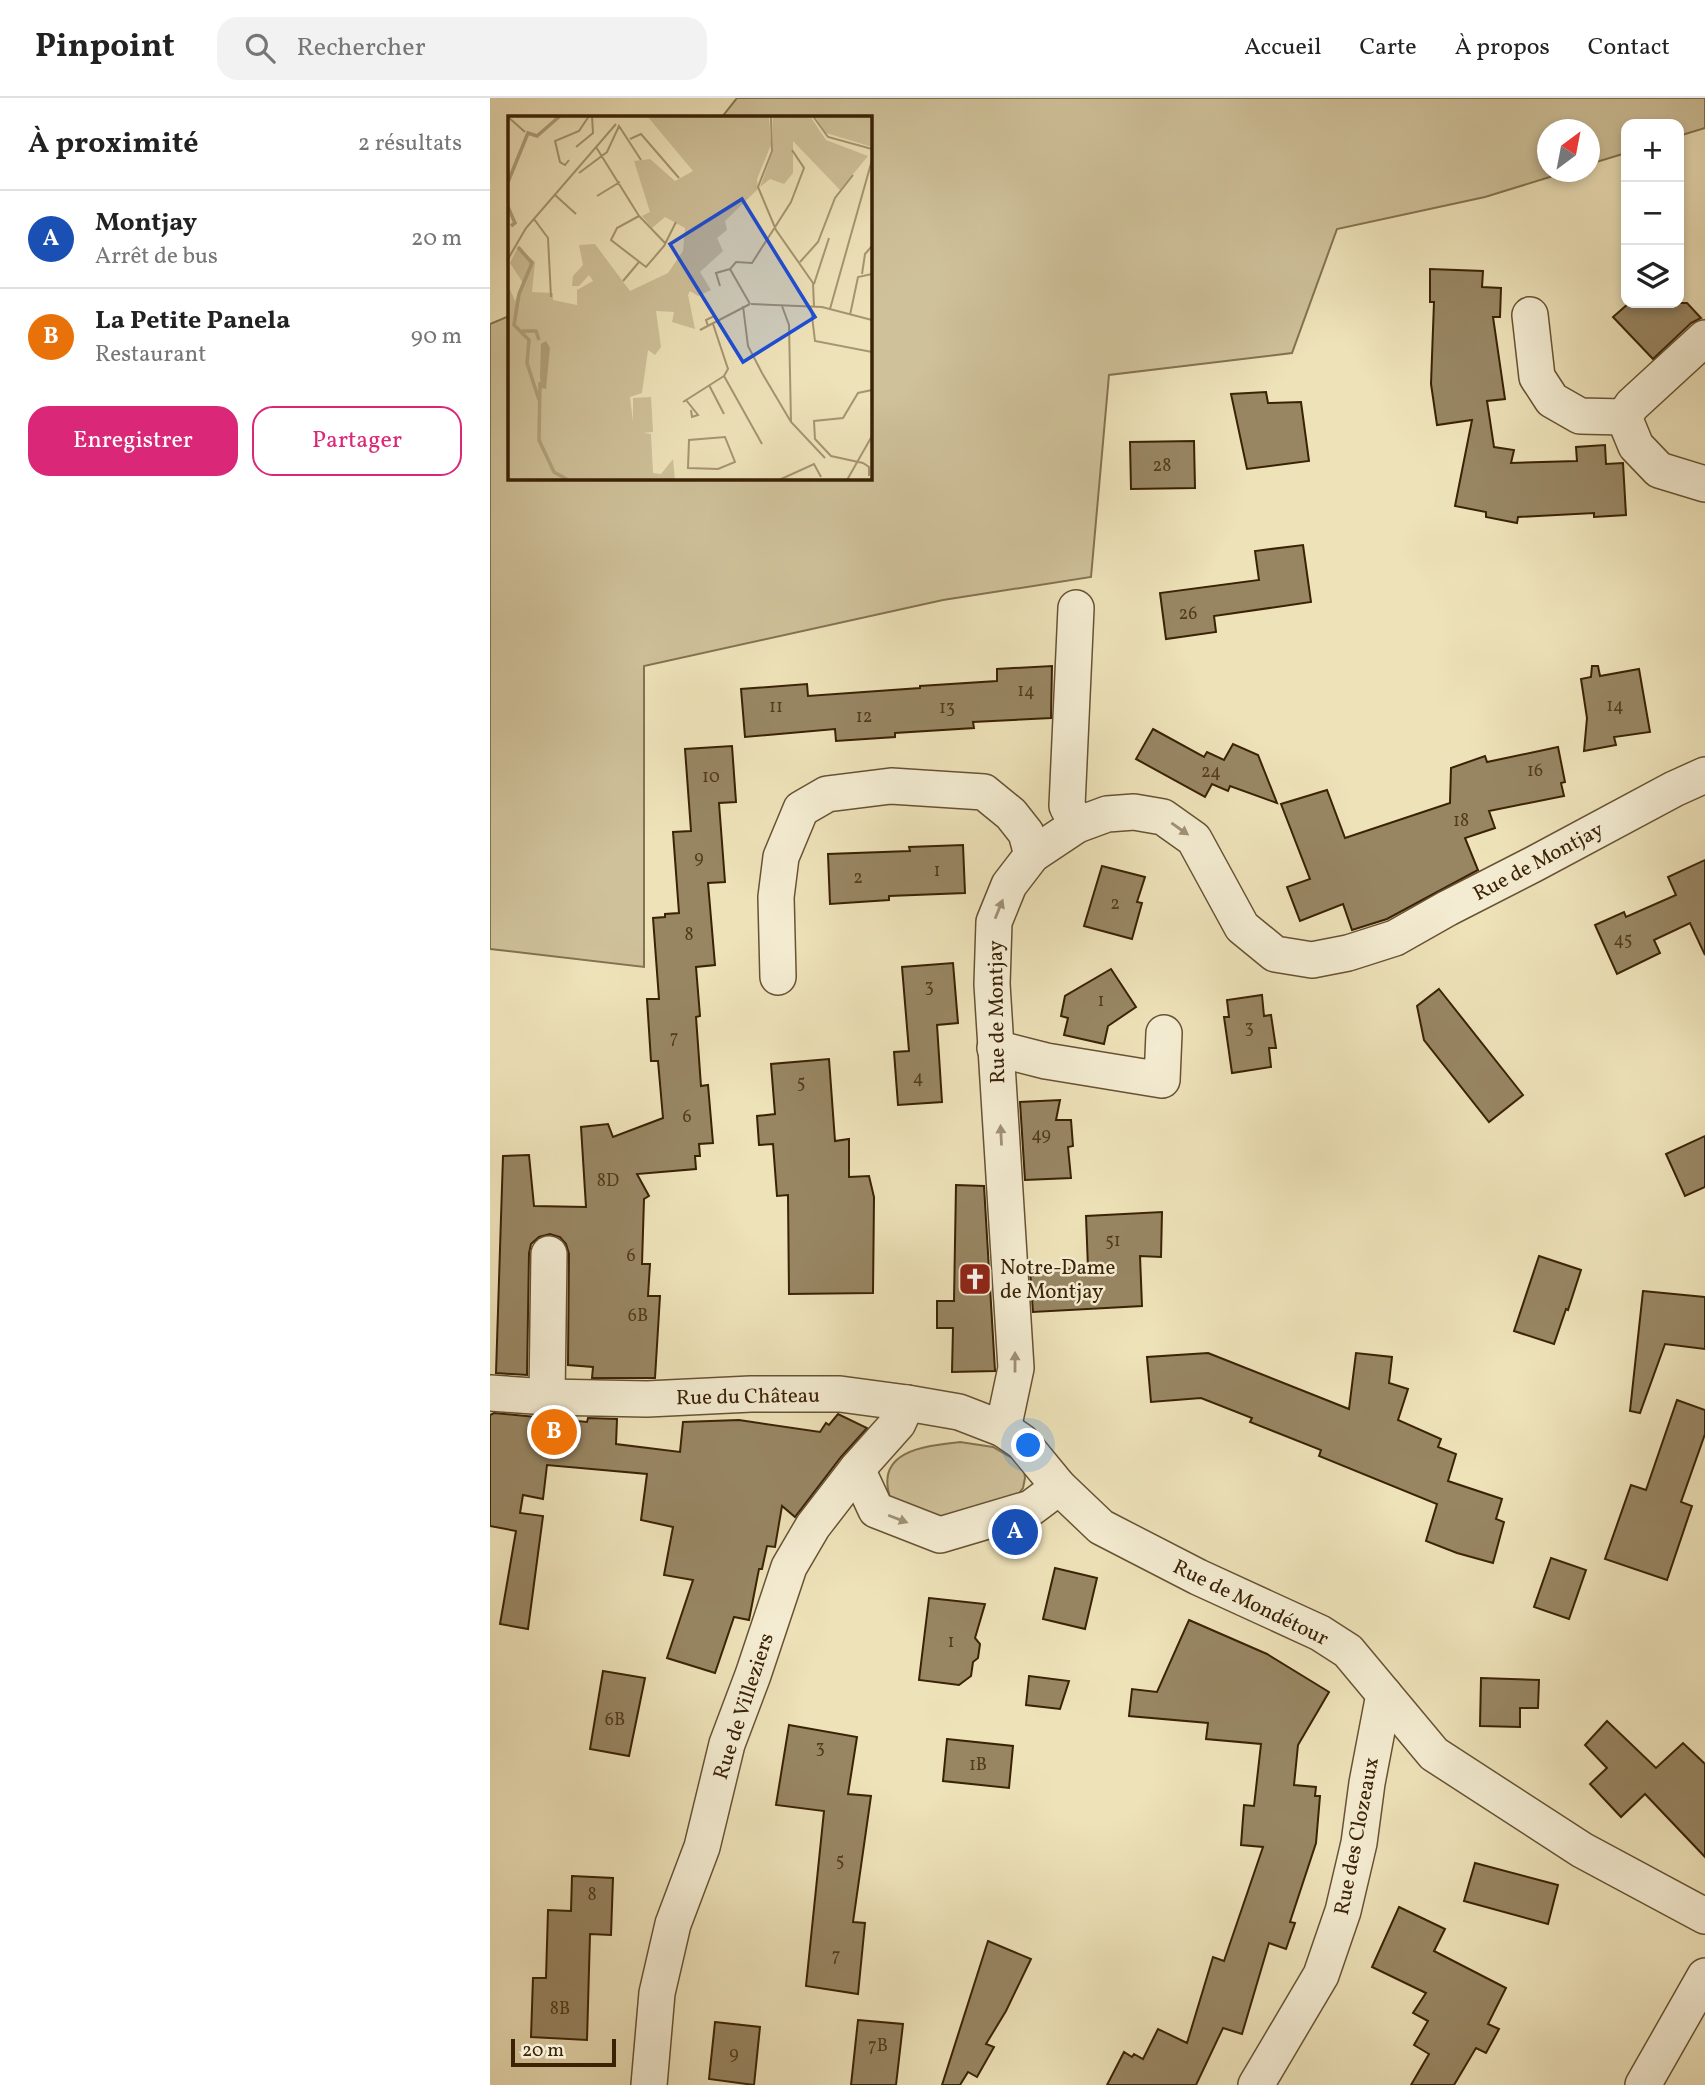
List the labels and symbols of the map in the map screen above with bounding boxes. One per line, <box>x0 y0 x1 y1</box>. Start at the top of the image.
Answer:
inset map <box>508 116 872 480</box>
north arrow <box>1537 119 1600 182</box>
house number: 28 <box>1153 454 1171 479</box>
house number: 26 <box>1179 602 1197 627</box>
house number: 14 <box>1017 679 1035 704</box>
house number: 14 <box>1606 694 1624 719</box>
house number: 11 <box>769 695 783 720</box>
house number: 13 <box>939 696 955 721</box>
house number: 12 <box>856 705 872 730</box>
house number: 16 <box>1527 759 1543 784</box>
house number: 24 <box>1201 760 1221 785</box>
house number: 10 <box>702 765 720 790</box>
house number: 18 <box>1453 809 1469 834</box>
street label: Rue de Montjay <box>1468 815 1610 909</box>
one-way arrow <box>1171 822 1189 836</box>
house number: 9 <box>694 846 704 871</box>
house number: 1 <box>934 859 940 884</box>
house number: 2 <box>853 866 863 891</box>
house number: 2 <box>1110 892 1120 917</box>
one-way arrow <box>994 898 1005 919</box>
house number: 8 <box>684 923 694 948</box>
house number: 45 <box>1614 928 1632 953</box>
street label: Rue de Montjay <box>982 939 1013 1084</box>
house number: 3 <box>924 975 934 1000</box>
house number: 1 <box>1098 989 1104 1014</box>
house number: 3 <box>1244 1016 1254 1041</box>
house number: 7 <box>670 1026 678 1051</box>
house number: 4 <box>913 1066 923 1091</box>
house number: 5 <box>797 1071 805 1096</box>
house number: 6 <box>682 1105 692 1130</box>
house number: 49 <box>1031 1123 1051 1148</box>
one-way arrow <box>995 1124 1006 1146</box>
house number: 8D <box>597 1169 619 1194</box>
house number: 51 <box>1105 1229 1121 1254</box>
house number: 6 <box>626 1244 636 1269</box>
place label: Notre-Dame de Montjay <box>1000 1254 1115 1307</box>
church icon: Notre-Dame de Montjay <box>956 1260 994 1298</box>
house number: 6B <box>628 1304 648 1329</box>
one-way arrow <box>1009 1351 1021 1373</box>
street label: Rue du Château <box>676 1382 820 1413</box>
pin: B <box>531 1406 577 1458</box>
your location <box>1011 1428 1045 1462</box>
pin: A <box>992 1506 1038 1558</box>
one-way arrow <box>888 1513 909 1524</box>
street label: Rue de Mondétour <box>1168 1553 1333 1654</box>
street label: Rue de Villeziers <box>707 1629 782 1783</box>
house number: 1 <box>948 1630 954 1655</box>
house number: 6B <box>605 1708 625 1733</box>
house number: 3 <box>815 1736 825 1761</box>
house number: 1B <box>969 1753 987 1778</box>
street label: Rue des Clozeaux <box>1328 1755 1387 1918</box>
house number: 5 <box>836 1849 844 1874</box>
house number: 8 <box>587 1883 597 1908</box>
house number: 7 <box>832 1944 840 1969</box>
house number: 8B <box>550 1997 570 2022</box>
house number: 7B <box>868 2034 888 2059</box>
scale bar <box>511 2036 616 2068</box>
house number: 9 <box>729 2042 739 2067</box>

